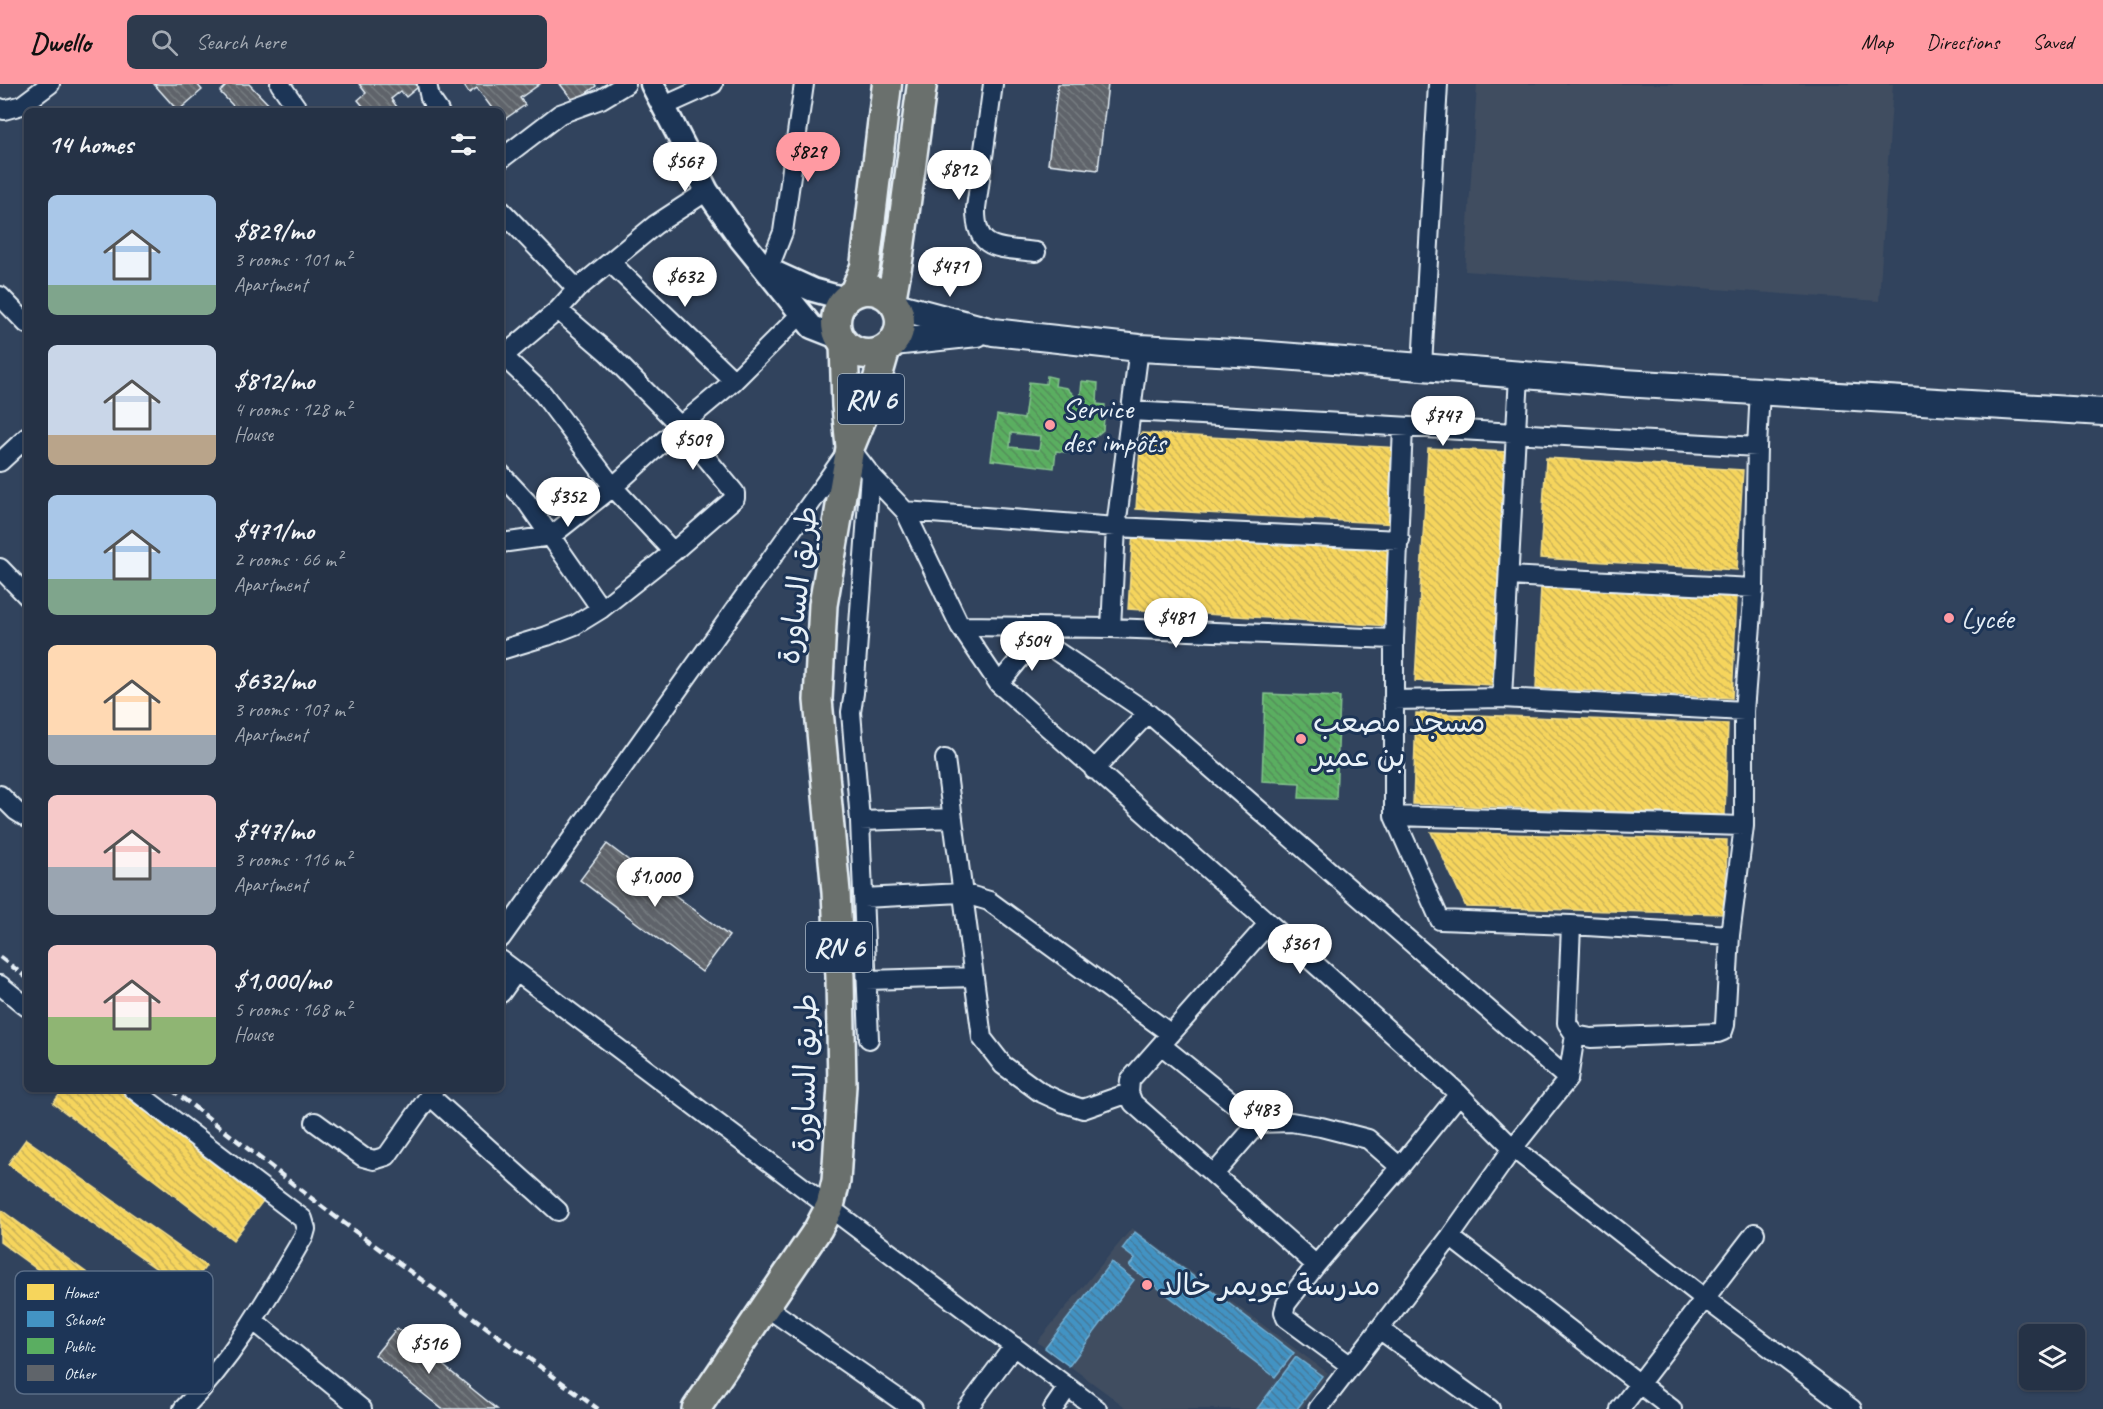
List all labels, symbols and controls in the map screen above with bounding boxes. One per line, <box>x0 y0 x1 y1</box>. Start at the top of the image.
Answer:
search box <box>127 15 547 69</box>
text: Dwello <box>30 25 91 60</box>
icon: search <box>148 26 181 59</box>
text: Search here <box>196 28 286 56</box>
text: Map <box>1861 29 1893 55</box>
text: Directions <box>1926 29 1999 55</box>
text: Saved <box>2032 29 2073 55</box>
text: 14 homes <box>48 128 133 161</box>
icon: filters <box>447 128 480 161</box>
pin: $829 <box>772 132 844 183</box>
text: $829 <box>790 139 826 164</box>
pin: $567 <box>649 142 721 193</box>
text: $567 <box>667 149 703 174</box>
pin: $812 <box>923 150 995 201</box>
text: $812 <box>941 157 977 182</box>
text: $829/mo <box>234 214 314 247</box>
icon: home <box>96 219 168 291</box>
text: 3 rooms · 101 m² <box>234 247 351 272</box>
pin: $471 <box>914 247 986 298</box>
text: $471 <box>932 254 968 279</box>
pin: $632 <box>649 257 721 308</box>
text: $632 <box>667 264 703 289</box>
text: Apartment <box>234 272 307 297</box>
text: $812/mo <box>234 364 314 397</box>
icon: home <box>96 369 168 441</box>
road number: RN 6 <box>838 374 904 424</box>
place label: Service des impôts <box>1062 389 1168 461</box>
pin: $747 <box>1407 396 1479 447</box>
text: 4 rooms · 128 m² <box>234 397 351 422</box>
text: $747 <box>1425 403 1461 428</box>
marker: Service des impôts <box>1043 418 1057 432</box>
pin: $509 <box>657 420 729 471</box>
text: House <box>234 422 273 447</box>
text: $509 <box>675 427 711 452</box>
pin: $352 <box>532 477 604 528</box>
text: $352 <box>550 484 586 509</box>
street label: طريق الساورة <box>769 504 827 666</box>
text: $471/mo <box>234 514 314 547</box>
icon: home <box>96 519 168 591</box>
text: 2 rooms · 66 m² <box>234 547 342 572</box>
text: Apartment <box>234 572 307 597</box>
pin: $481 <box>1140 598 1212 649</box>
place label: Lycée <box>1961 599 2016 637</box>
text: $481 <box>1158 605 1194 630</box>
marker: Lycée <box>1942 611 1956 625</box>
pin: $504 <box>996 621 1068 672</box>
text: $504 <box>1014 628 1050 653</box>
text: $632/mo <box>234 664 315 697</box>
icon: home <box>96 669 168 741</box>
text: 3 rooms · 107 m² <box>234 697 351 722</box>
place label: مسجد مصعب بن عمير <box>1310 703 1485 775</box>
text: Apartment <box>234 722 307 747</box>
marker: مسجد مصعب بن عمير <box>1294 732 1308 746</box>
text: $747/mo <box>234 814 314 847</box>
icon: home <box>96 819 168 891</box>
text: 3 rooms · 116 m² <box>234 847 351 872</box>
pin: $1,000 <box>606 857 704 908</box>
text: $1,000 <box>631 864 679 889</box>
text: Apartment <box>234 872 307 897</box>
road number: RN 6 <box>806 922 872 972</box>
pin: $361 <box>1264 924 1336 975</box>
text: $361 <box>1282 931 1318 956</box>
text: $1,000/mo <box>234 964 331 997</box>
icon: home <box>96 969 168 1041</box>
street label: طريق الساورة <box>785 993 825 1153</box>
text: 5 rooms · 168 m² <box>234 997 351 1022</box>
text: House <box>234 1022 273 1047</box>
pin: $483 <box>1225 1090 1297 1141</box>
text: $483 <box>1243 1097 1279 1122</box>
place label: مدرسة عويمر خالد <box>1159 1266 1380 1304</box>
legend <box>15 1271 213 1394</box>
marker: مدرسة عويمر خالد <box>1140 1278 1154 1292</box>
text: Homes <box>64 1283 100 1303</box>
text: Schools <box>64 1310 105 1330</box>
pin: $516 <box>393 1324 465 1375</box>
map controls <box>2019 1324 2085 1390</box>
button: layers <box>2019 1324 2085 1390</box>
text: $516 <box>411 1331 447 1356</box>
text: Public <box>64 1337 96 1357</box>
text: Other <box>64 1364 97 1384</box>

